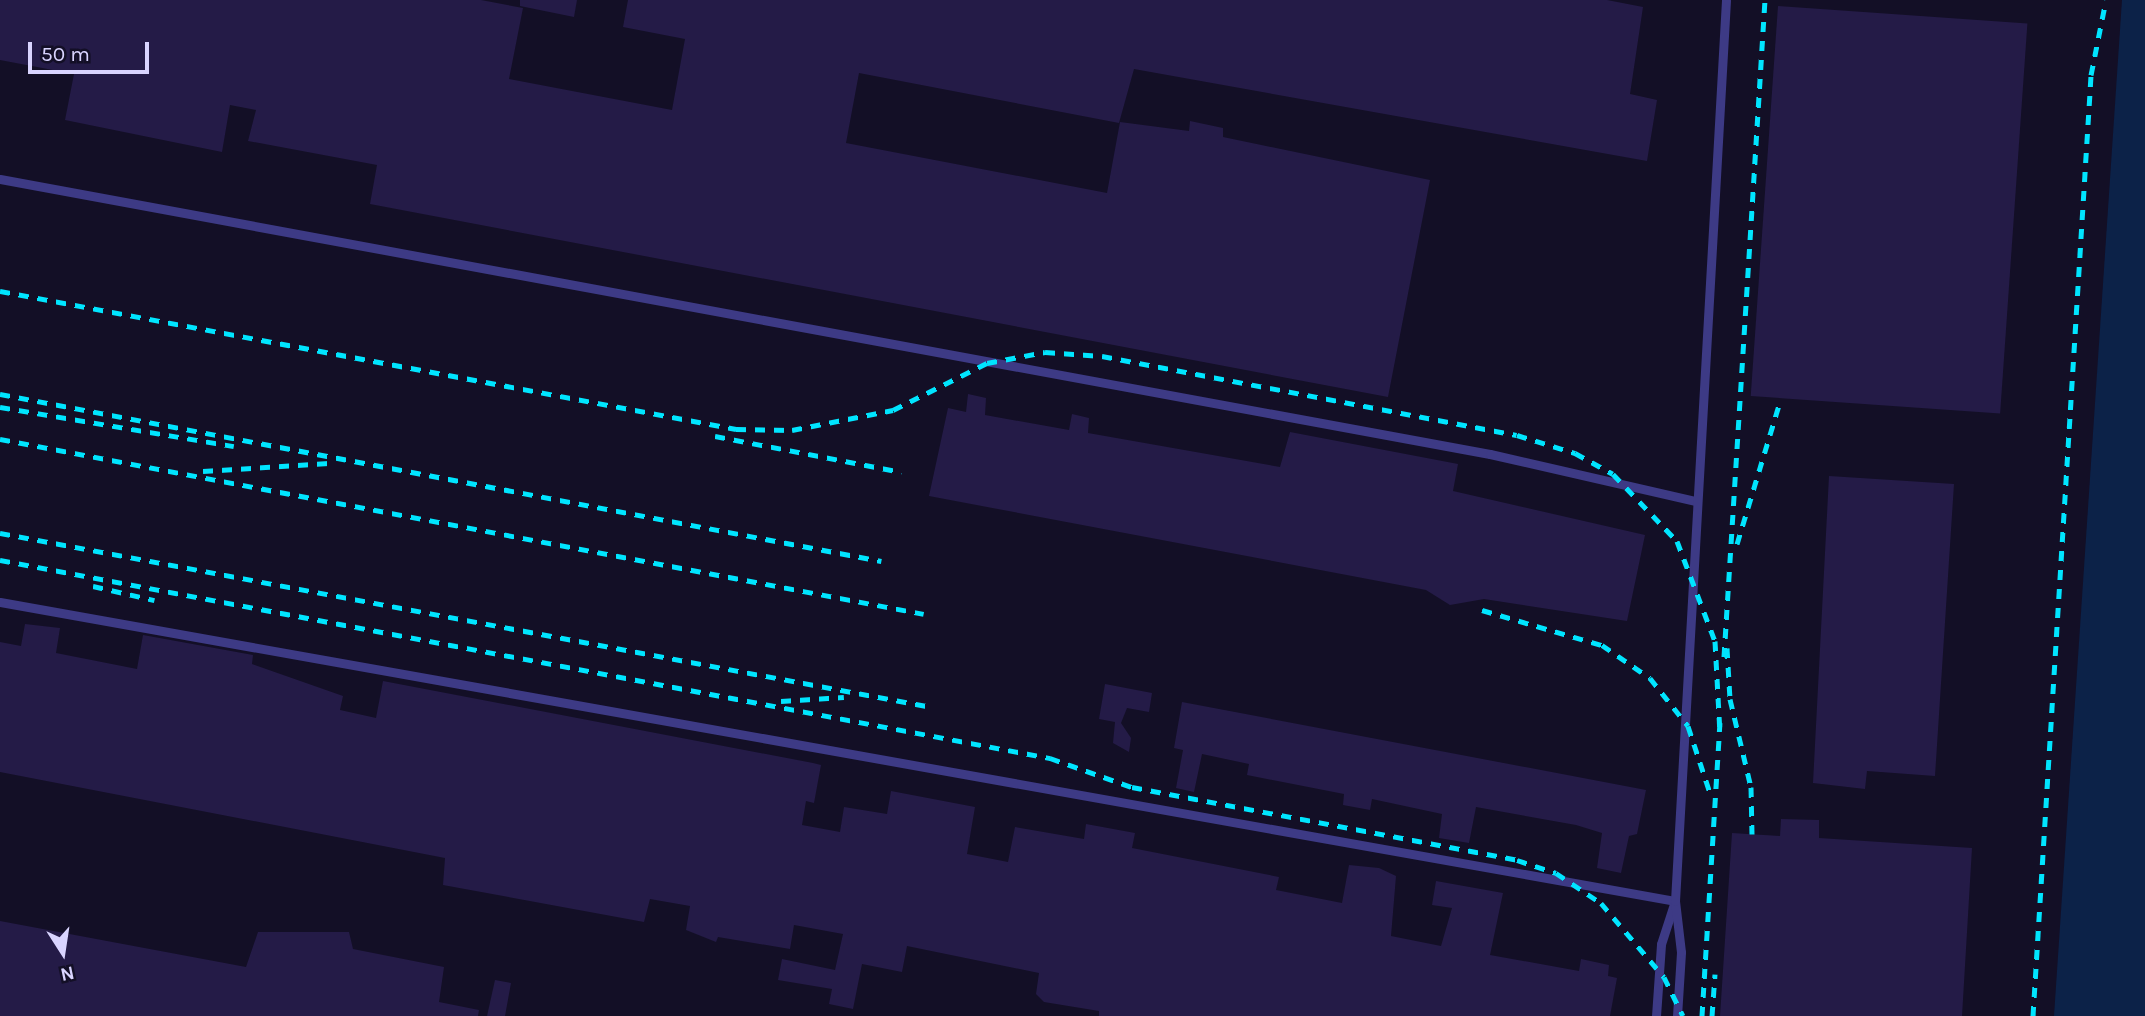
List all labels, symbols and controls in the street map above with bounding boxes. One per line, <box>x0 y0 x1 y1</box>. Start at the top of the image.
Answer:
scale bar <box>32 28 152 72</box>
text: 50 m <box>41 42 90 66</box>
north arrow <box>28 918 98 988</box>
text: N <box>58 961 76 986</box>

